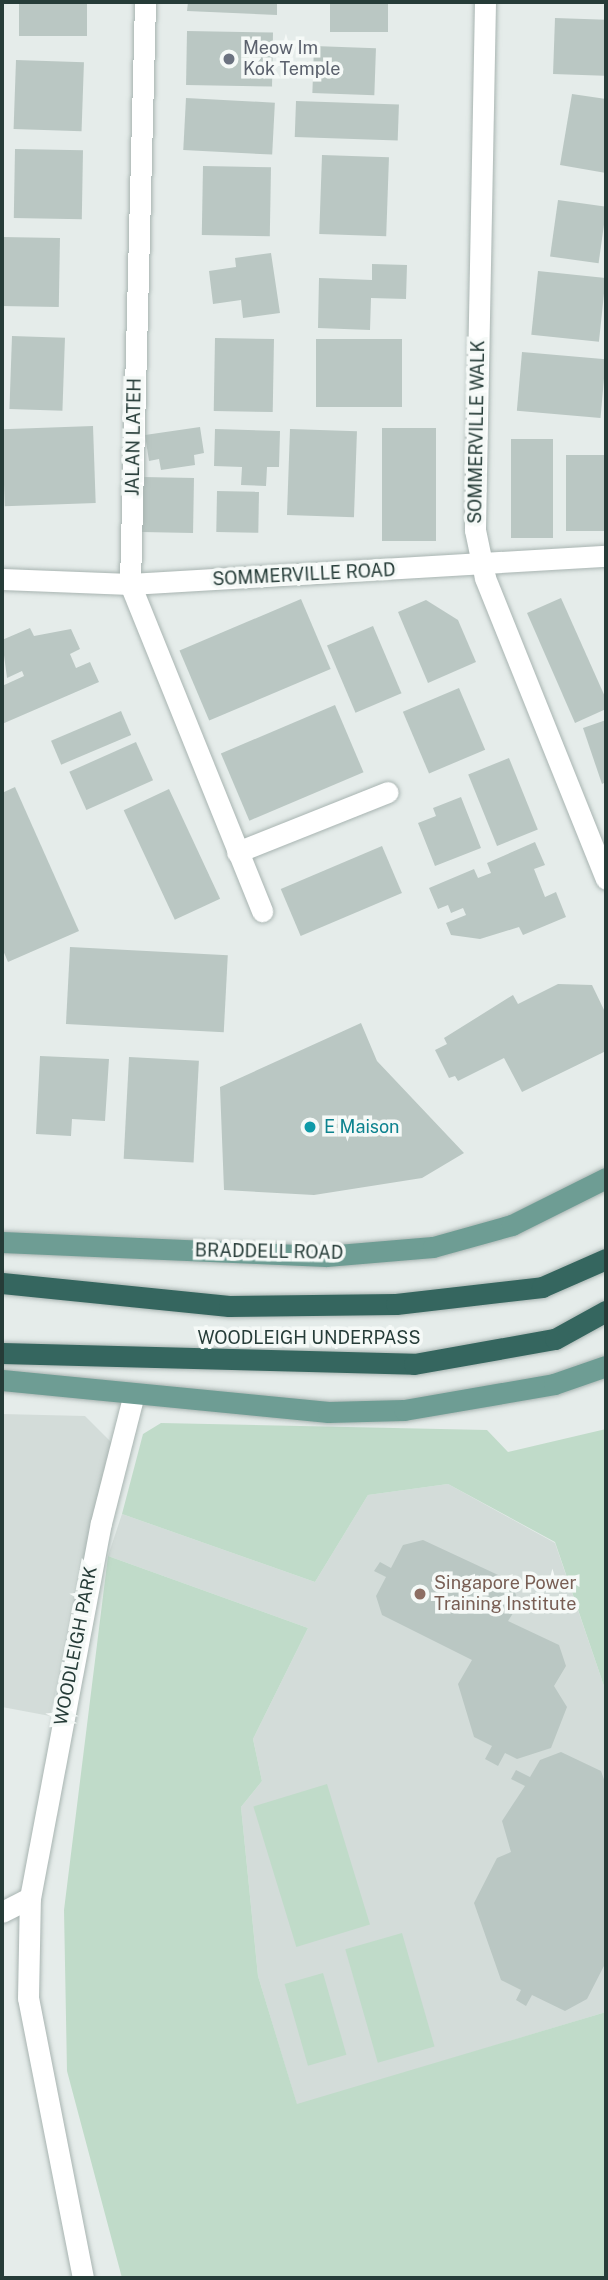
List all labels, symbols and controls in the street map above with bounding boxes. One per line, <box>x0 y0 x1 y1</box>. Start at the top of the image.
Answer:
place label: Meow Im Kok Temple <box>243 38 341 80</box>
marker: Meow Im Kok Temple <box>221 51 237 67</box>
street label: SOMMERVILLE WALK <box>465 340 489 524</box>
street label: JALAN LATEH <box>122 378 146 496</box>
street label: SOMMERVILLE ROAD <box>212 559 396 591</box>
place label: E Maison <box>324 1116 400 1138</box>
marker: E Maison <box>302 1119 318 1135</box>
street label: BRADDELL ROAD <box>195 1240 343 1264</box>
street label: WOODLEIGH UNDERPASS <box>197 1327 421 1349</box>
street label: WOODLEIGH PARK <box>50 1565 102 1727</box>
place label: Singapore Power Training Institute <box>434 1573 577 1616</box>
marker: Singapore Power Training Institute <box>412 1586 428 1602</box>

